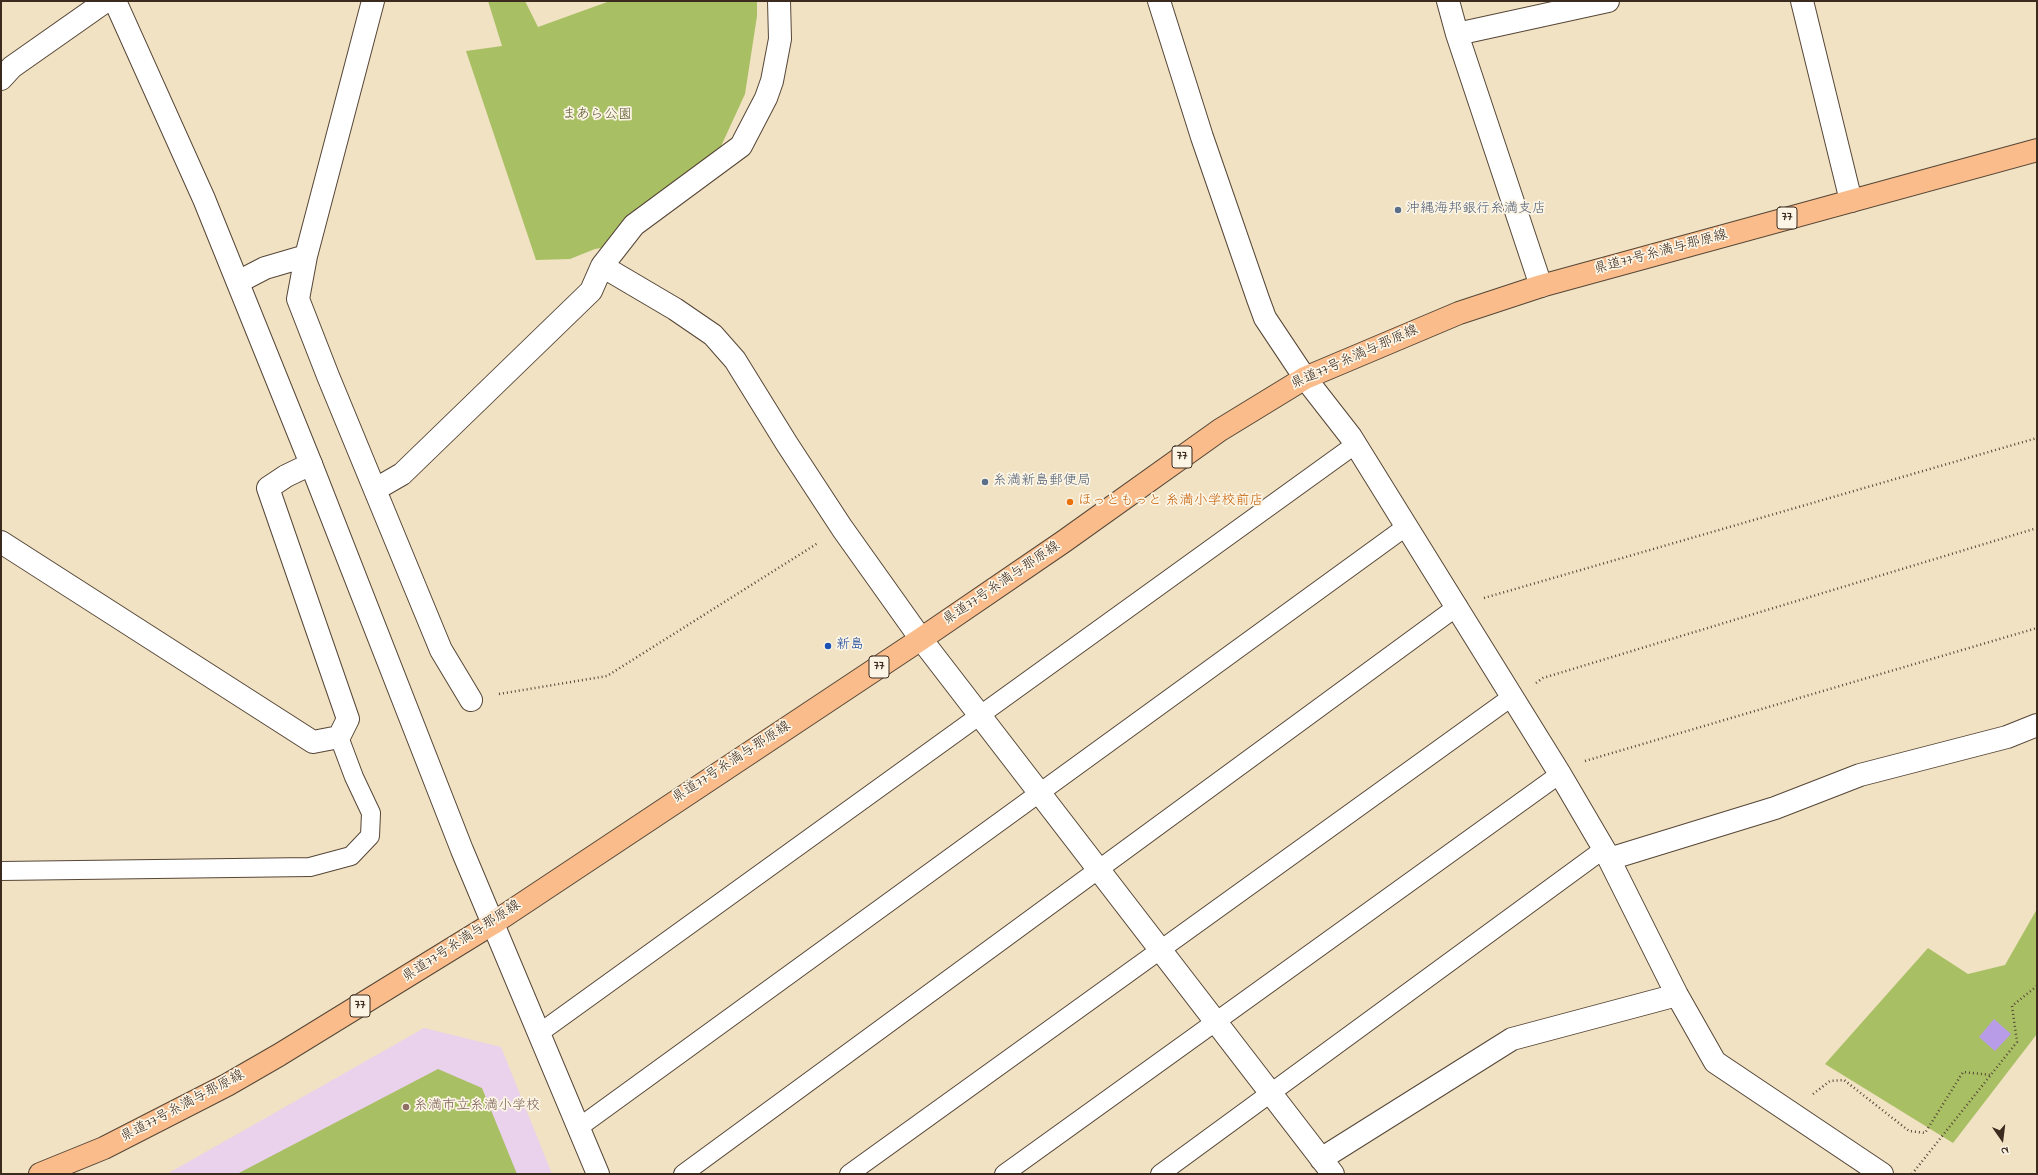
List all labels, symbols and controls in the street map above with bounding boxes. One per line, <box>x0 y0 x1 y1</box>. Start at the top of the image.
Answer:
park label: まあら公園 <box>562 108 632 124</box>
place label: 沖縄海邦銀行糸満支店 <box>1406 202 1546 218</box>
marker: 沖縄海邦銀行糸満支店 <box>1393 205 1403 215</box>
road number: 77 <box>1777 207 1797 229</box>
street label: 県道77号糸満与那原線 <box>1592 227 1730 279</box>
street label: 県道77号糸満与那原線 <box>1289 322 1421 394</box>
road number: 77 <box>1172 446 1192 468</box>
place label: 糸満新島郵便局 <box>993 474 1091 490</box>
marker: 糸満新島郵便局 <box>980 477 990 487</box>
place label: ほっともっと 糸満小学校前店 <box>1078 494 1263 510</box>
marker: ほっともっと 糸満小学校前店 <box>1065 497 1075 507</box>
street label: 県道77号糸満与那原線 <box>940 539 1064 629</box>
place label: 新島 <box>836 638 864 654</box>
marker: 新島 <box>823 641 833 651</box>
road number: 77 <box>869 656 889 678</box>
street label: 県道77号糸満与那原線 <box>670 719 794 807</box>
street label: 県道77号糸満与那原線 <box>400 898 524 986</box>
road number: 77 <box>350 995 370 1017</box>
street label: 県道77号糸満与那原線 <box>118 1067 248 1147</box>
place label: 糸満市立糸満小学校 <box>414 1099 540 1115</box>
marker: 糸満市立糸満小学校 <box>401 1102 411 1112</box>
north arrow <box>1982 1119 2022 1159</box>
text: N <box>1999 1142 2010 1159</box>

